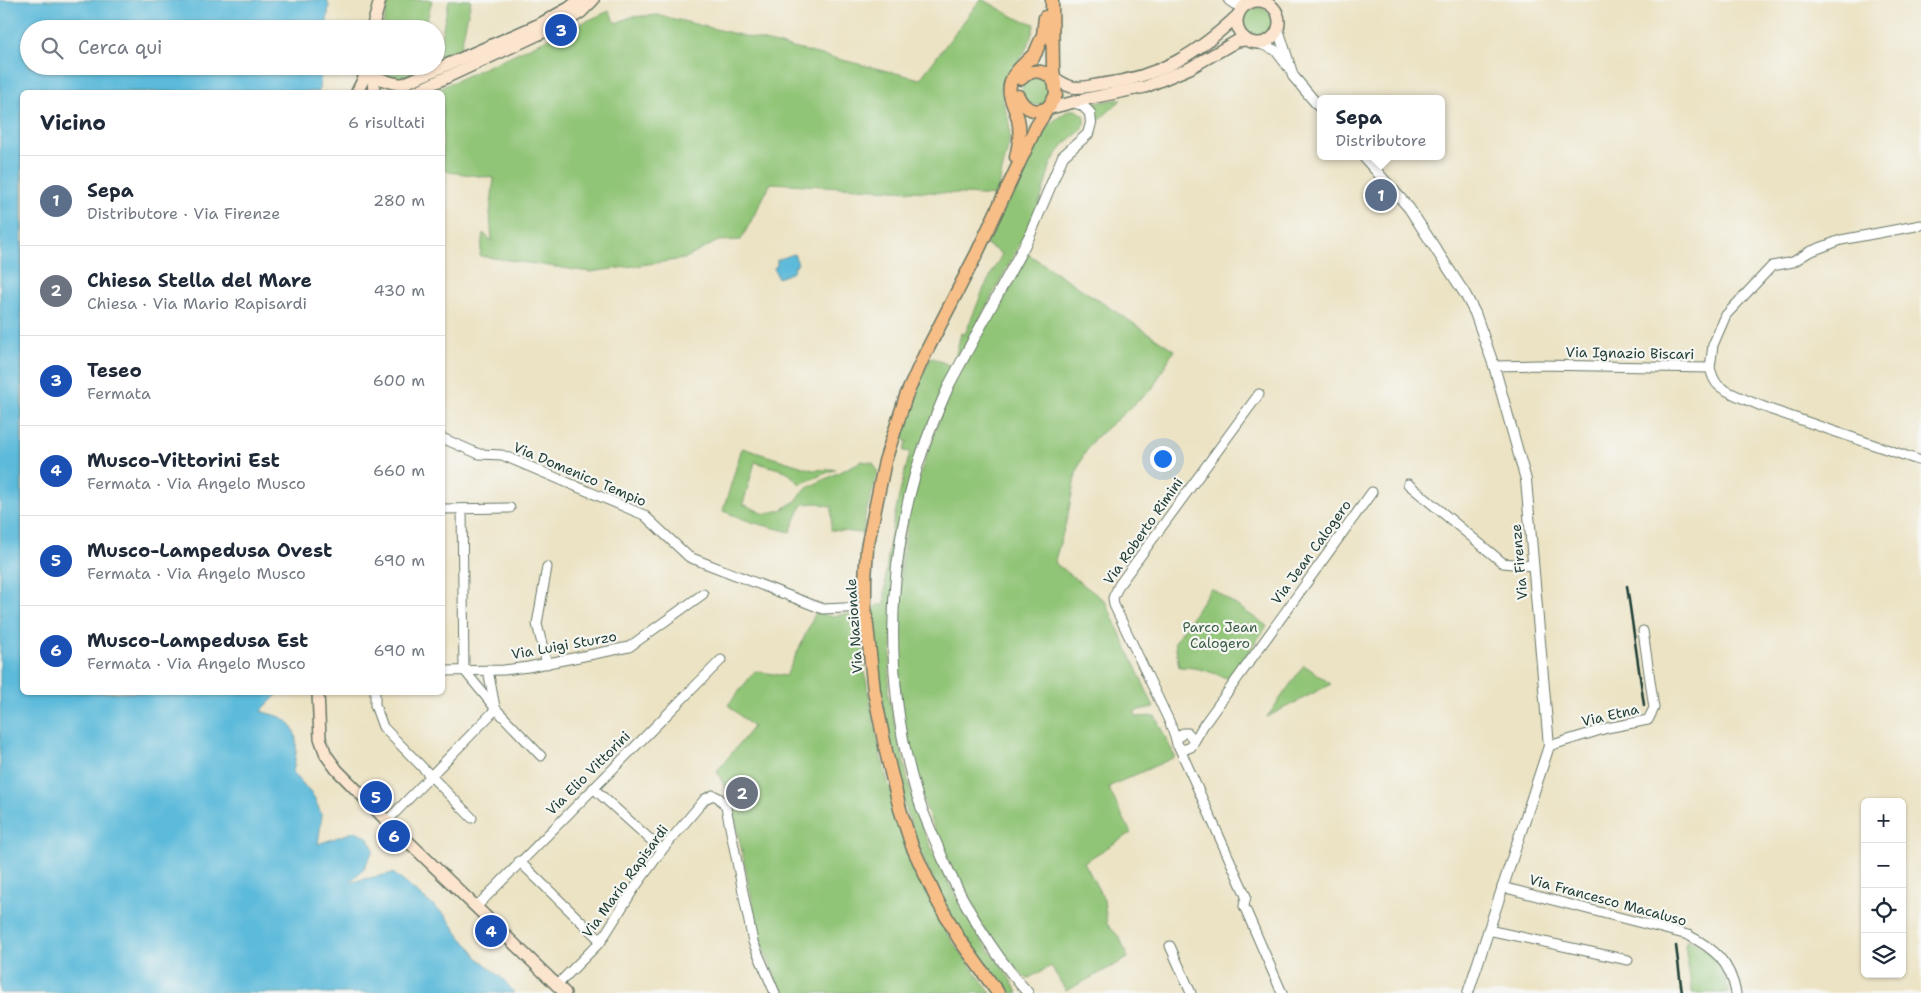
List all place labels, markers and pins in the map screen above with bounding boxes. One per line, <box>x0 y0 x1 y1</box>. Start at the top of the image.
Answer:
pin: 3 <box>545 11 577 49</box>
pin: 1 <box>1365 176 1397 214</box>
pin: 2 <box>726 774 758 812</box>
pin: 5 <box>360 778 392 816</box>
pin: 6 <box>378 817 410 855</box>
pin: 4 <box>475 912 507 950</box>

